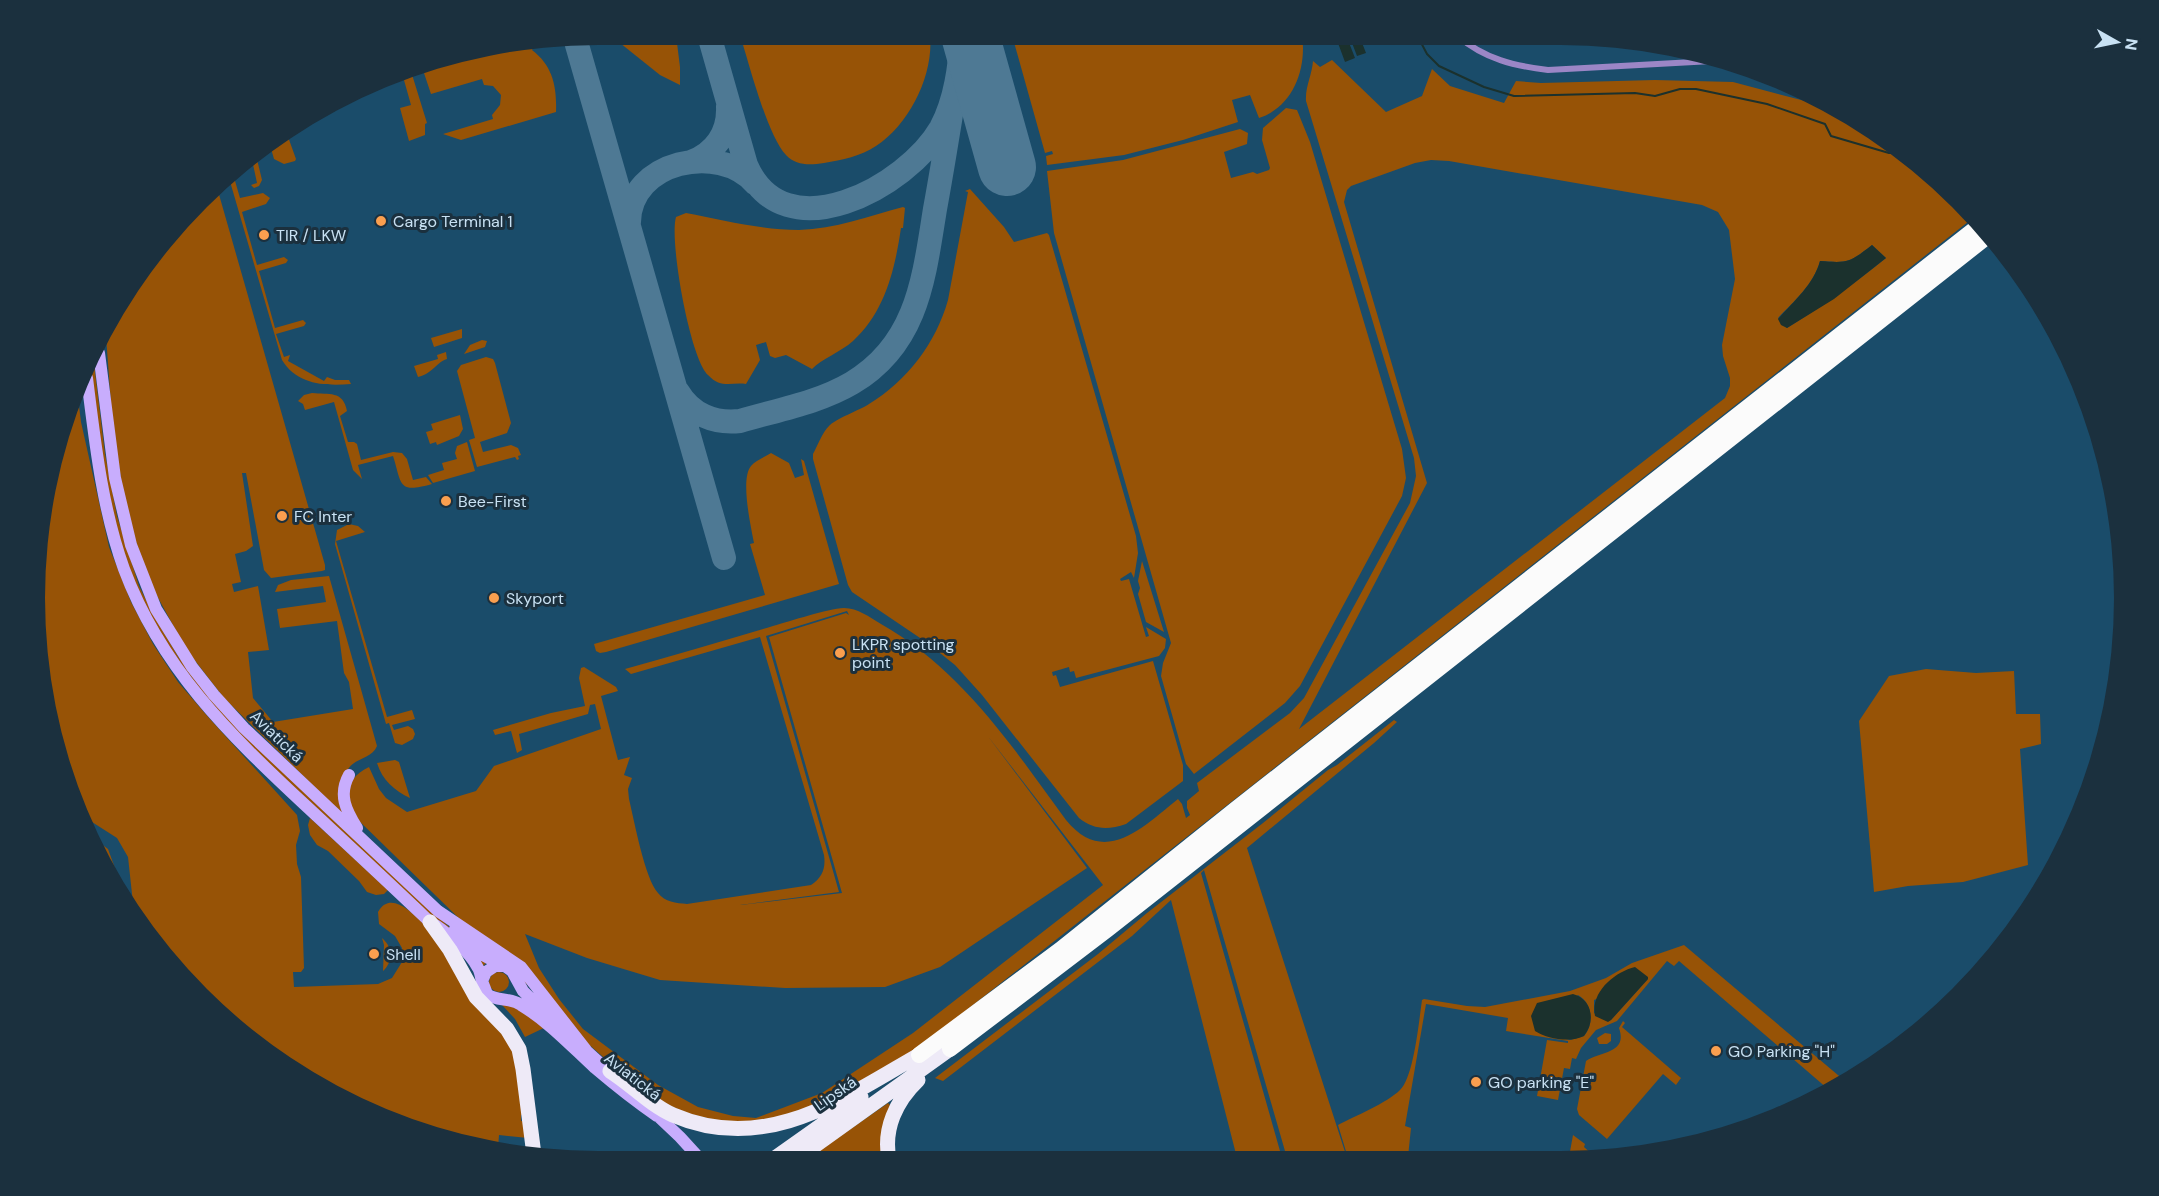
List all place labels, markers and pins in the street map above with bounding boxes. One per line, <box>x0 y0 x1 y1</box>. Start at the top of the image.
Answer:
place label: Cargo Terminal 1 <box>393 211 513 232</box>
marker: Cargo Terminal 1 <box>374 214 388 228</box>
place label: TIR / LKW <box>276 225 347 246</box>
marker: TIR / LKW <box>257 228 271 242</box>
place label: Bee-First <box>458 491 527 512</box>
marker: Bee-First <box>439 494 453 508</box>
place label: FC Inter <box>294 506 352 527</box>
marker: FC Inter <box>275 509 289 523</box>
place label: Skyport <box>506 588 564 609</box>
marker: Skyport <box>487 591 501 605</box>
place label: LKPR spotting point <box>852 634 955 673</box>
marker: LKPR spotting point <box>833 646 847 660</box>
place label: Shell <box>386 944 421 965</box>
marker: Shell <box>367 947 381 961</box>
place label: GO Parking "H" <box>1728 1041 1835 1062</box>
marker: GO Parking "H" <box>1709 1044 1723 1058</box>
place label: GO parking "E" <box>1488 1072 1594 1093</box>
marker: GO parking "E" <box>1469 1075 1483 1089</box>

